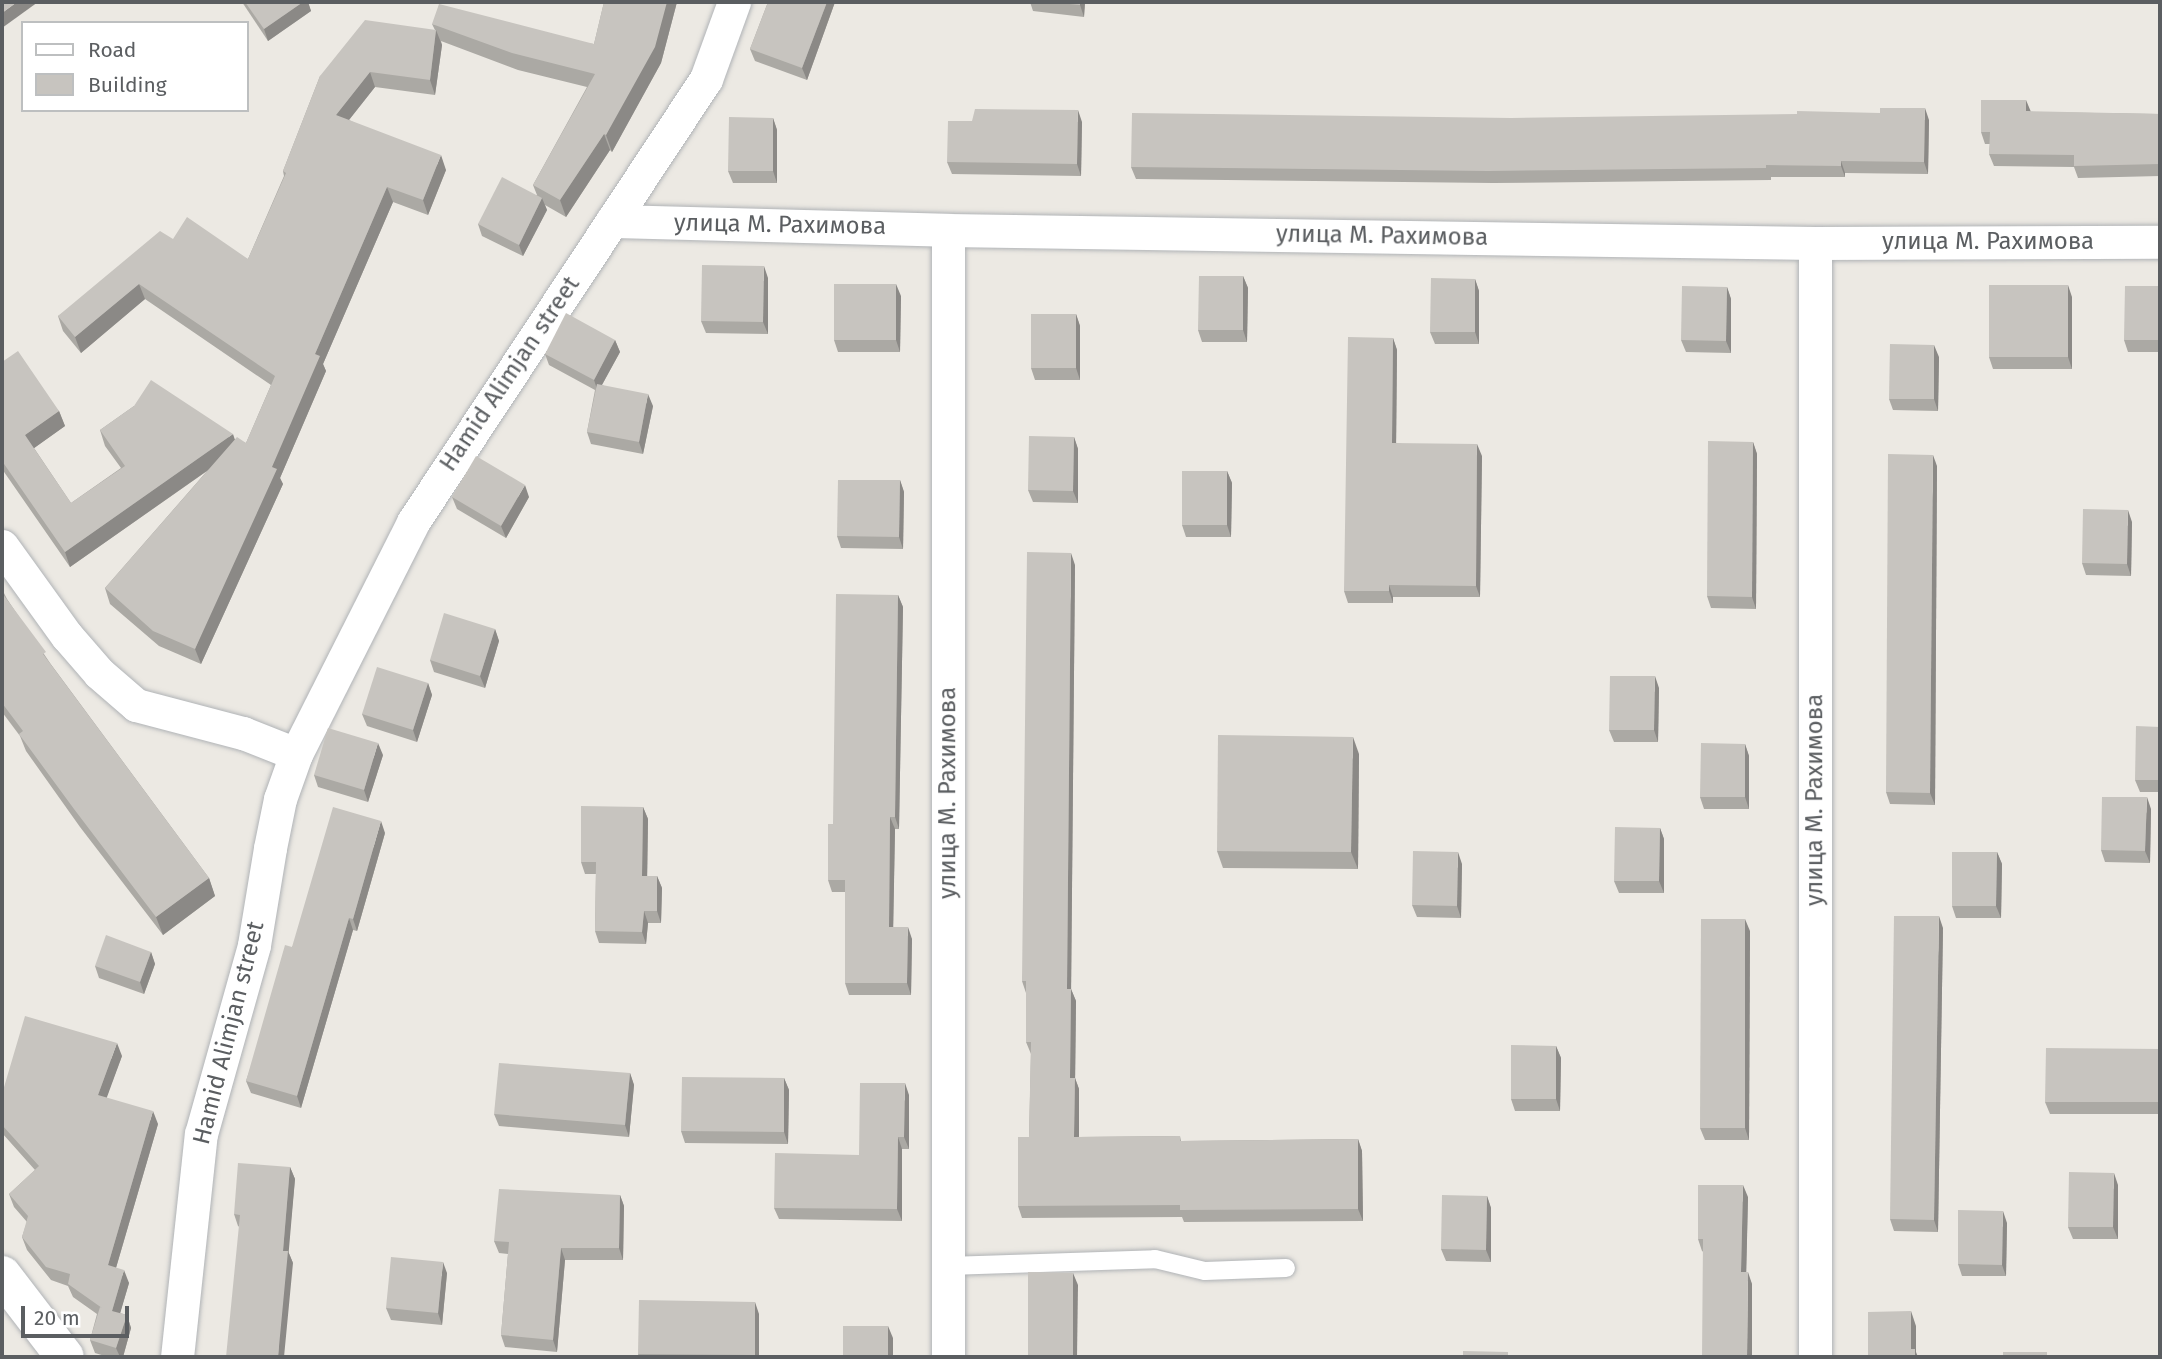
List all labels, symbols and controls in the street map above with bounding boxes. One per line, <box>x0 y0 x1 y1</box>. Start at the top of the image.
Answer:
legend <box>21 21 248 112</box>
text: Road <box>88 37 136 63</box>
text: Building <box>88 72 167 98</box>
street label: улица М. Рахимова <box>674 209 886 241</box>
street label: улица М. Рахимова <box>1276 220 1488 252</box>
street label: улица М. Рахимова <box>1882 228 2094 256</box>
street label: Hamid Alimjan street <box>434 271 586 477</box>
street label: улица М. Рахимова <box>934 687 962 899</box>
street label: улица М. Рахимова <box>1801 694 1829 906</box>
street label: Hamid Alimjan street <box>187 918 271 1148</box>
scale bar <box>24 1292 133 1336</box>
text: 20 m <box>34 1305 80 1331</box>

